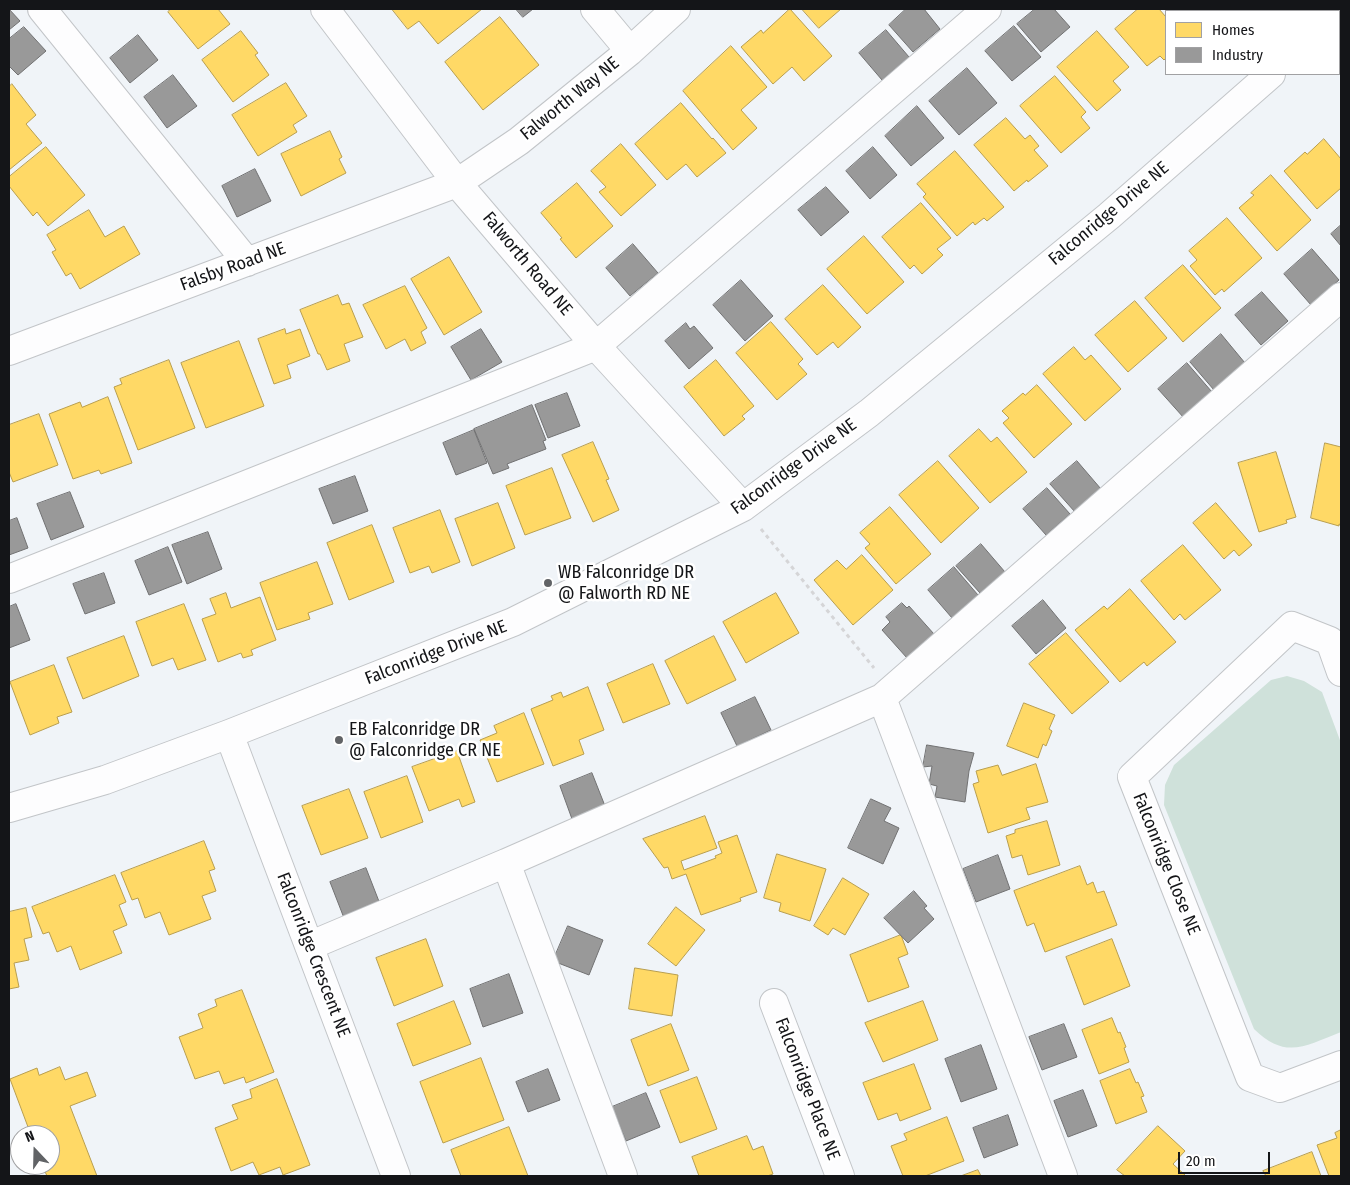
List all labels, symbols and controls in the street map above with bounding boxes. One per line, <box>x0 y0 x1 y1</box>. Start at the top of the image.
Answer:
legend <box>1165 10 1340 75</box>
text: Homes <box>1212 21 1254 39</box>
text: Industry <box>1212 46 1263 64</box>
street label: Falworth Way NE <box>516 53 624 145</box>
street label: Falconridge Drive NE <box>1045 158 1173 270</box>
street label: Falworth Road NE <box>478 208 576 320</box>
street label: Falsby Road NE <box>177 238 289 296</box>
street label: Falconridge Drive NE <box>727 414 861 520</box>
place label: WB Falconridge DR @ Falworth RD NE <box>558 562 694 604</box>
marker: WB Falconridge DR @ Falworth RD NE <box>542 577 554 589</box>
street label: Falconridge Drive NE <box>362 616 510 690</box>
place label: EB Falconridge DR @ Falconridge CR NE <box>349 719 501 762</box>
marker: EB Falconridge DR @ Falconridge CR NE <box>333 734 345 746</box>
street label: Falconridge Close NE <box>1128 790 1204 938</box>
street label: Falconridge Crescent NE <box>272 870 354 1040</box>
street label: Falconridge Place NE <box>770 1015 844 1163</box>
north arrow <box>10 1125 60 1175</box>
text: N <box>23 1127 37 1146</box>
scale bar <box>1180 1142 1272 1174</box>
text: 20 m <box>1186 1152 1216 1170</box>

